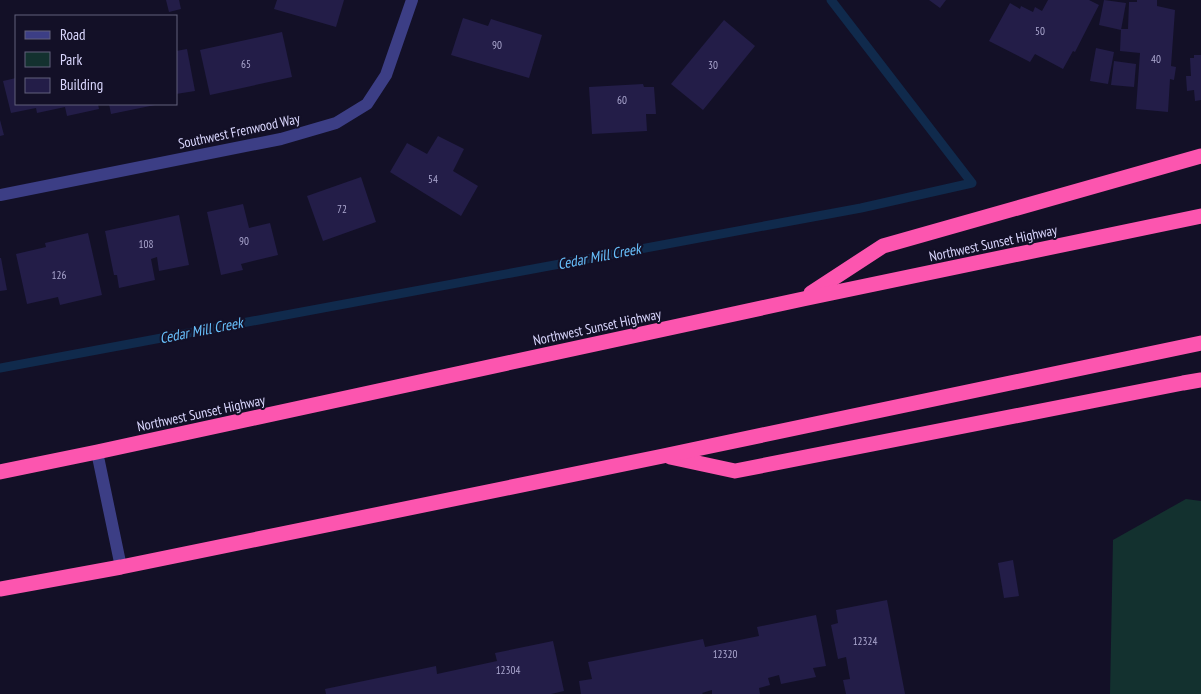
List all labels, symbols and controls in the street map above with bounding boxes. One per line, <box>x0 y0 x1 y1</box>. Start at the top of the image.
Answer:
legend <box>15 15 178 105</box>
house number: 50 <box>1035 24 1045 38</box>
text: Road <box>60 25 86 44</box>
house number: 90 <box>492 38 502 52</box>
text: Park <box>60 50 82 69</box>
house number: 40 <box>1151 52 1161 66</box>
house number: 65 <box>241 57 251 71</box>
house number: 30 <box>708 58 718 72</box>
text: Building <box>60 75 103 94</box>
house number: 60 <box>617 93 627 107</box>
street label: Southwest Frenwood Way <box>176 109 302 153</box>
house number: 54 <box>428 172 438 186</box>
house number: 72 <box>337 202 347 216</box>
street label: Northwest Sunset Highway <box>927 220 1059 265</box>
house number: 90 <box>239 234 249 248</box>
house number: 108 <box>139 237 153 251</box>
water label: Cedar Mill Creek <box>556 238 644 273</box>
house number: 126 <box>52 268 66 282</box>
street label: Northwest Sunset Highway <box>531 304 663 349</box>
water label: Cedar Mill Creek <box>158 312 246 347</box>
street label: Northwest Sunset Highway <box>135 390 267 435</box>
house number: 12324 <box>853 634 877 648</box>
house number: 12320 <box>713 647 737 661</box>
house number: 12304 <box>496 663 520 677</box>

